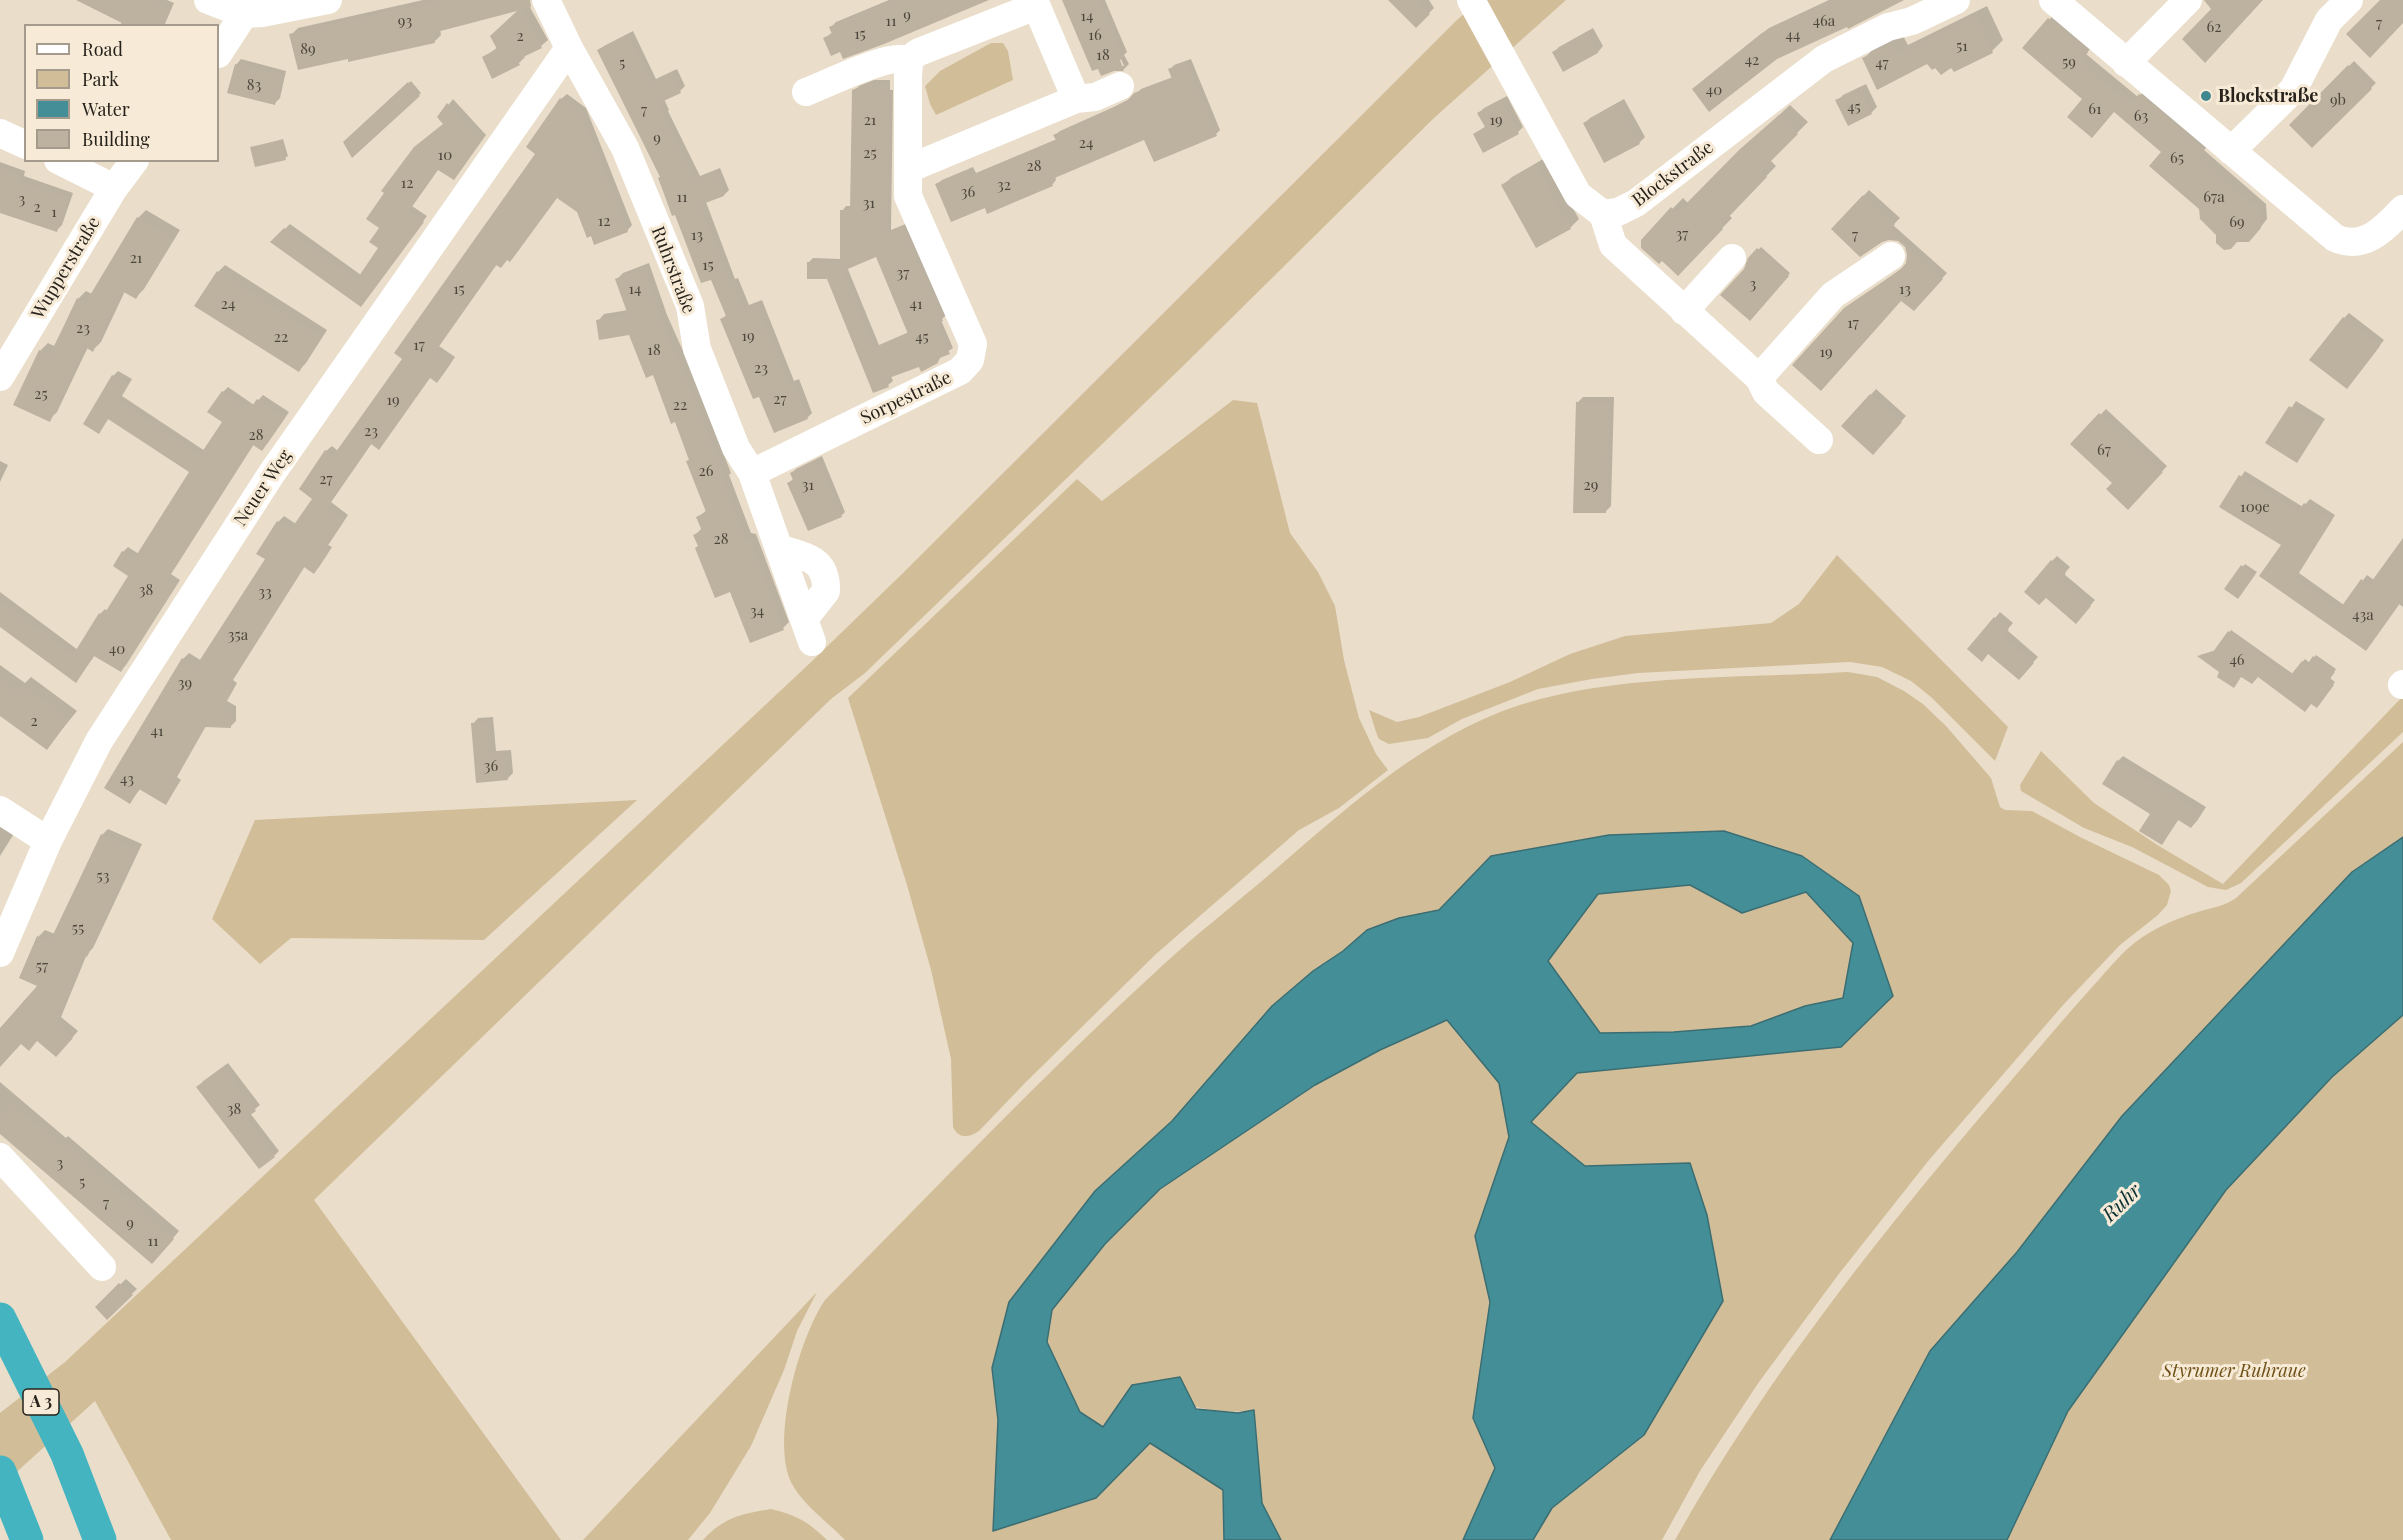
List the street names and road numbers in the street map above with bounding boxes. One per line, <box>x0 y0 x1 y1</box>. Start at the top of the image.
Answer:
street label: Blockstraße <box>1628 137 1718 211</box>
street label: Wupperstraße <box>27 213 105 323</box>
street label: Ruhrstraße <box>646 223 700 317</box>
street label: Sorpestraße <box>857 367 955 429</box>
street label: Neuer Weg <box>230 446 296 530</box>
road number: A 3 <box>23 1389 59 1415</box>

